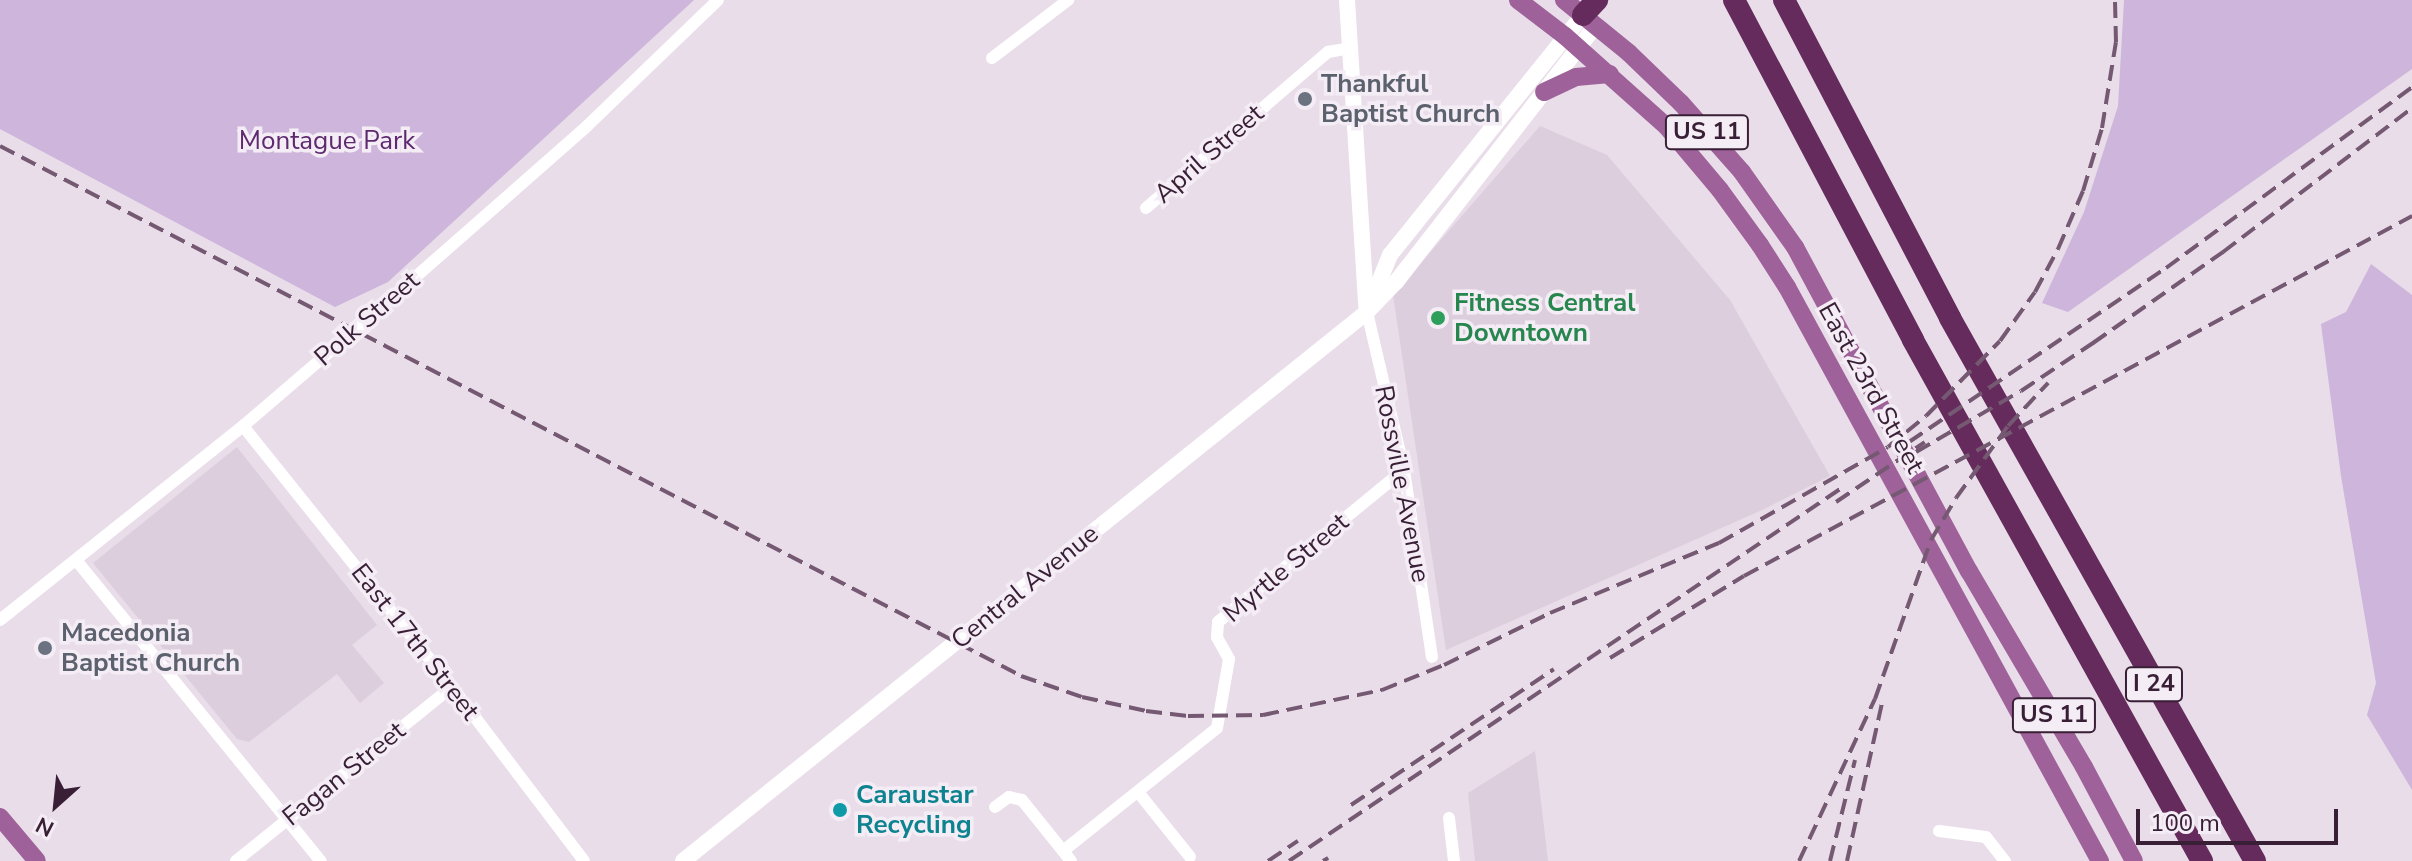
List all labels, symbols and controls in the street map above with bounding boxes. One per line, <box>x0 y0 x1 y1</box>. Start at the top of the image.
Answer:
place label: Thankful Baptist Church <box>1321 68 1500 130</box>
marker: Thankful Baptist Church <box>1296 90 1314 108</box>
street label: April Street <box>1148 98 1270 210</box>
road number: US 11 <box>1663 112 1751 152</box>
park label: Montague Park <box>239 125 415 157</box>
street label: Polk Street <box>308 265 426 373</box>
place label: Fitness Central Downtown <box>1454 287 1636 348</box>
street label: East 23rd Street <box>1811 297 1931 479</box>
marker: Fitness Central Downtown <box>1429 309 1447 327</box>
street label: Rossville Avenue <box>1368 383 1436 585</box>
street label: Myrtle Street <box>1217 507 1355 629</box>
street label: Central Avenue <box>945 518 1105 656</box>
street label: East 17th Street <box>344 558 486 726</box>
place label: Macedonia Baptist Church <box>61 617 240 678</box>
marker: Macedonia Baptist Church <box>36 639 54 657</box>
road number: I 24 <box>2124 664 2184 704</box>
road number: US 11 <box>2010 695 2098 735</box>
street label: Fagan Street <box>276 715 412 833</box>
north arrow <box>16 765 96 845</box>
place label: Caraustar Recycling <box>856 779 974 840</box>
scale bar <box>2140 793 2342 843</box>
marker: Caraustar Recycling <box>831 801 849 819</box>
text: 100 m <box>2150 807 2220 839</box>
text: N <box>31 809 59 843</box>

